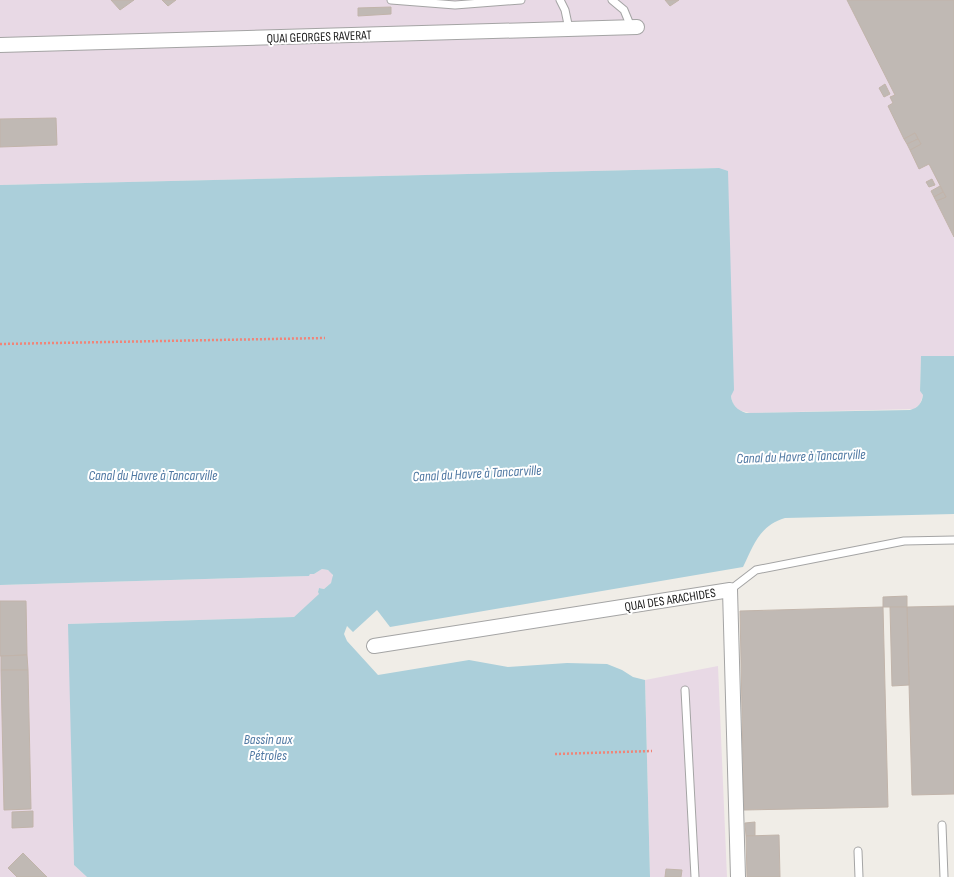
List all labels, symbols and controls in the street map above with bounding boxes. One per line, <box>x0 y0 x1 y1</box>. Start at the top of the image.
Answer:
street label: QUAI GEORGES RAVERAT <box>266 27 372 47</box>
water label: Canal du Havre à Tancarville <box>736 446 866 467</box>
water label: Canal du Havre à Tancarville <box>412 462 543 485</box>
water label: Canal du Havre à Tancarville <box>88 467 218 484</box>
street label: QUAI DES ARACHIDES <box>623 585 717 615</box>
water label: Bassin aux Pétroles <box>244 731 293 764</box>

